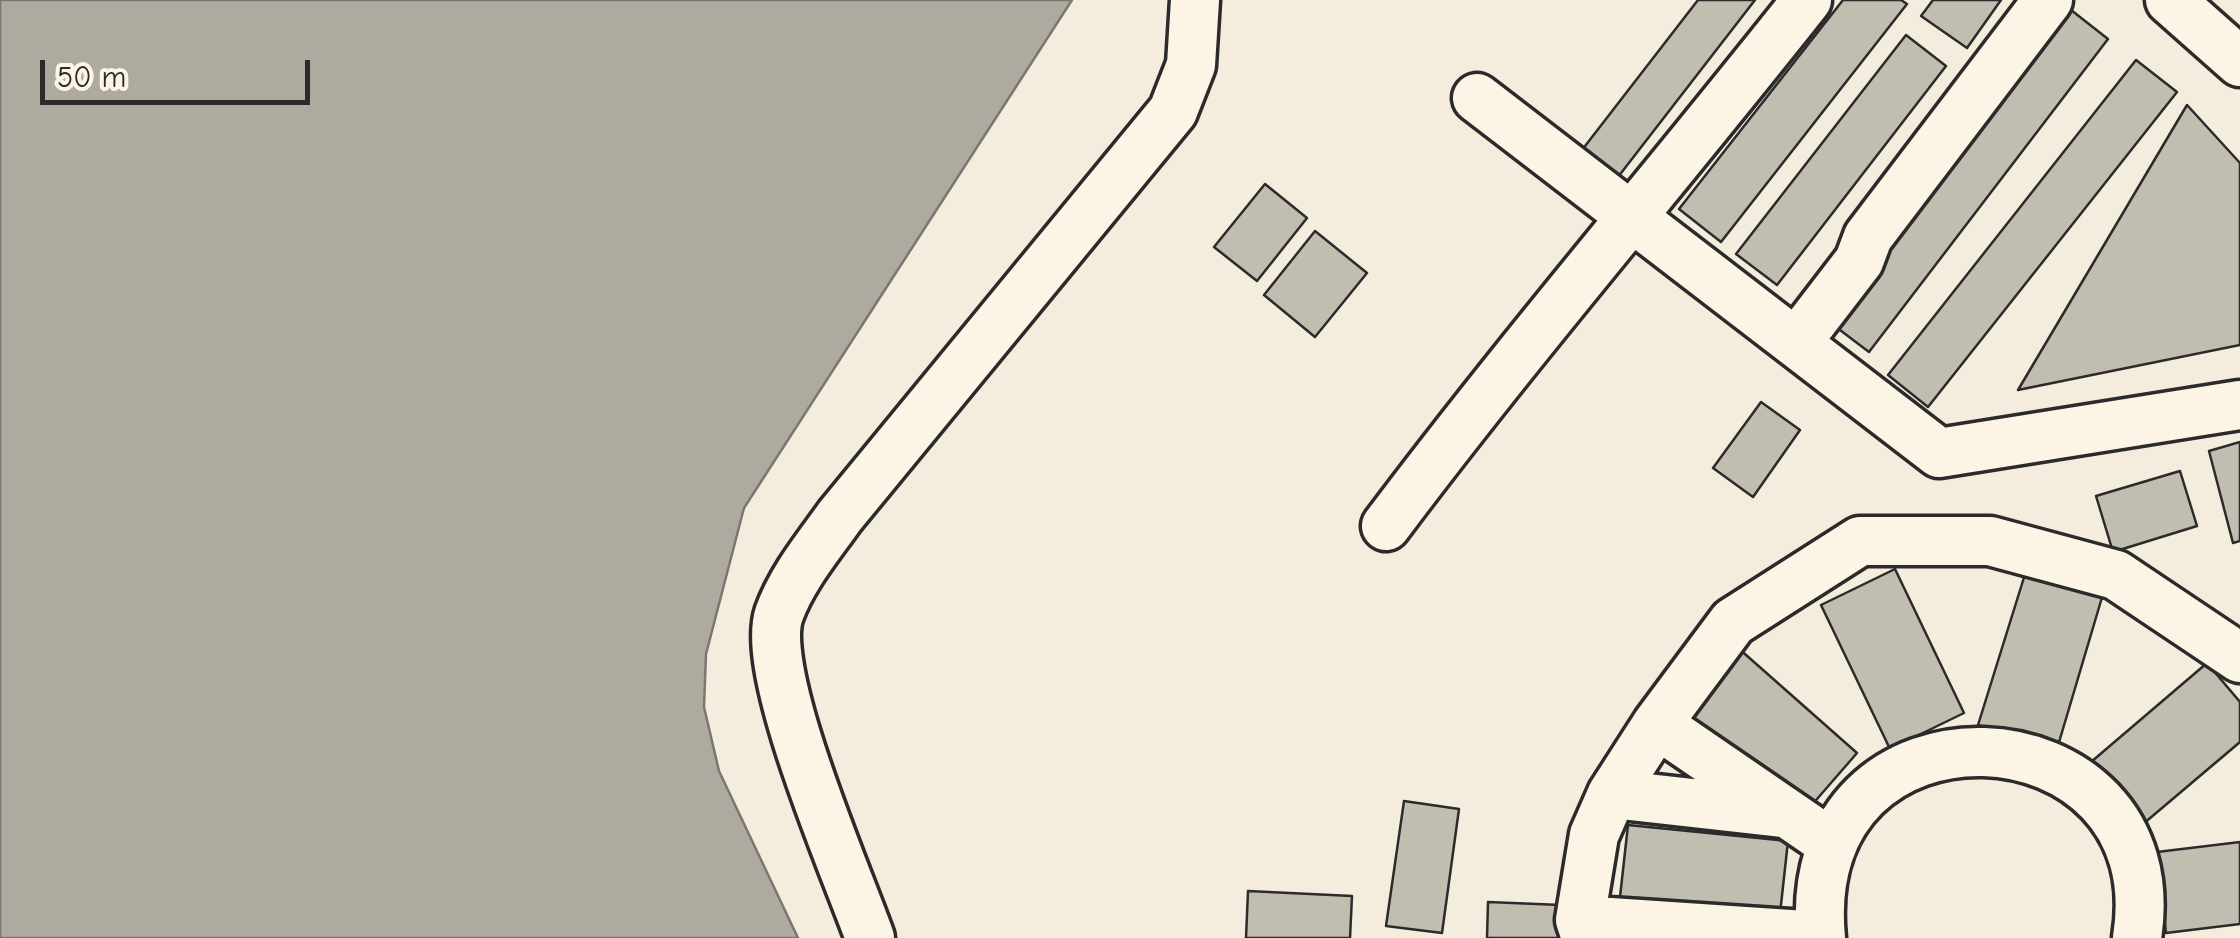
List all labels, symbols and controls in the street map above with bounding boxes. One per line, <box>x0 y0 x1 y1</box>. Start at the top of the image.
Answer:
scale bar <box>45 40 315 102</box>
text: 50 m <box>57 60 126 95</box>

